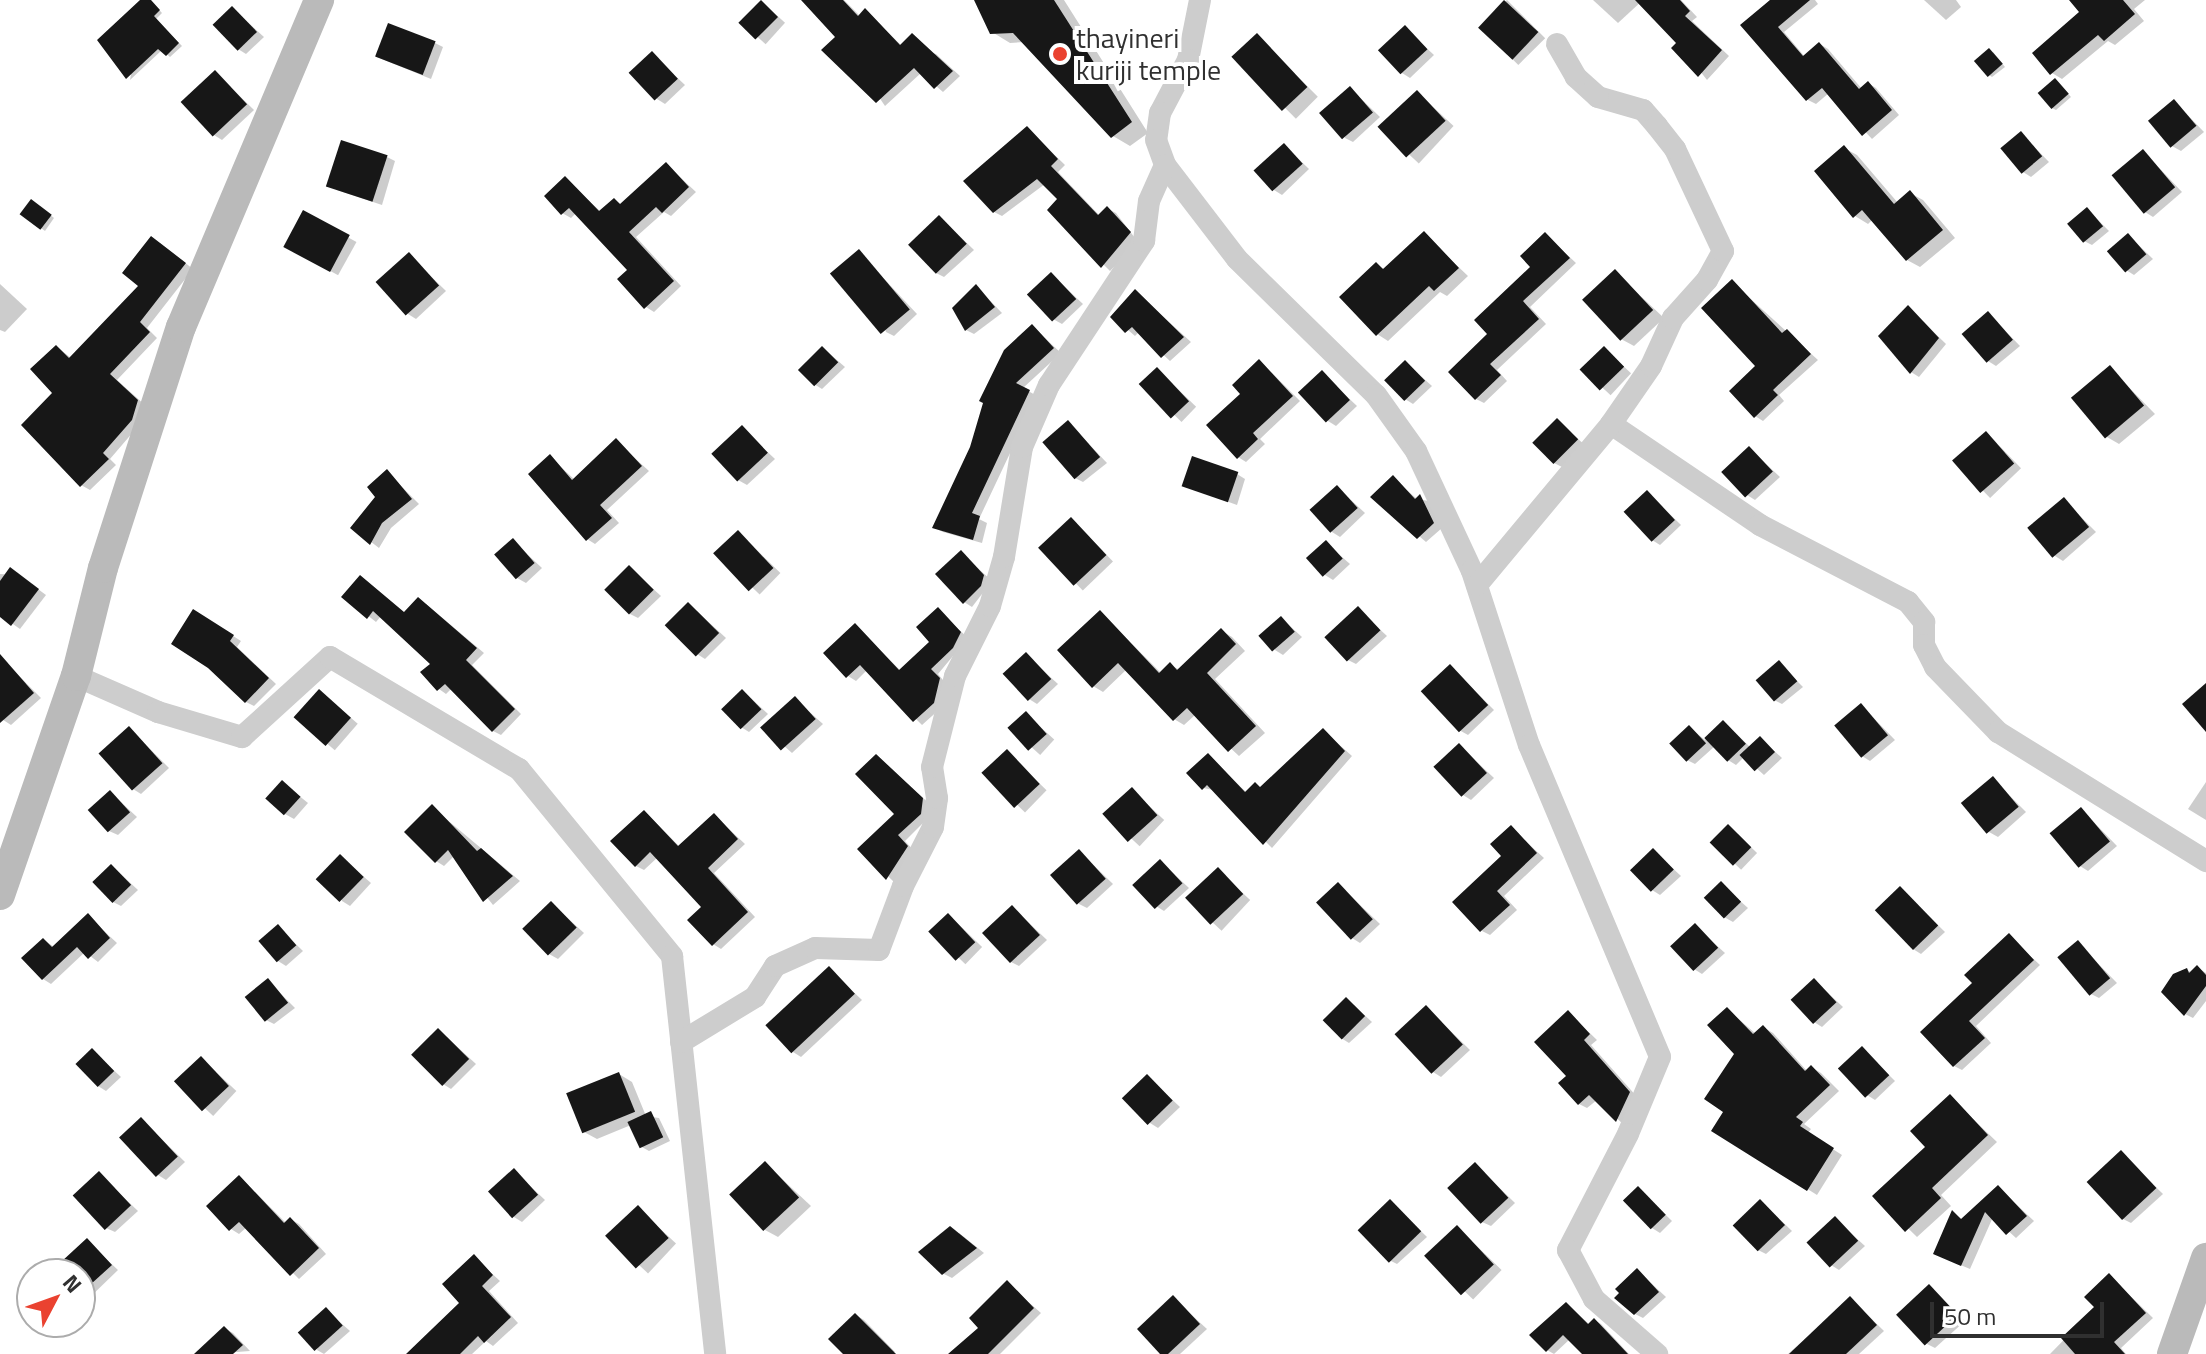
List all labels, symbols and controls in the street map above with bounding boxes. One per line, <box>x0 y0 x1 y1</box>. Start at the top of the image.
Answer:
place label: thayineri kuriji temple <box>1076 21 1221 87</box>
marker: thayineri kuriji temple <box>1051 45 1069 63</box>
north arrow <box>16 1258 96 1338</box>
text: N <box>55 1267 90 1300</box>
scale bar <box>1934 1286 2108 1336</box>
text: 50 m <box>1944 1298 1996 1334</box>

